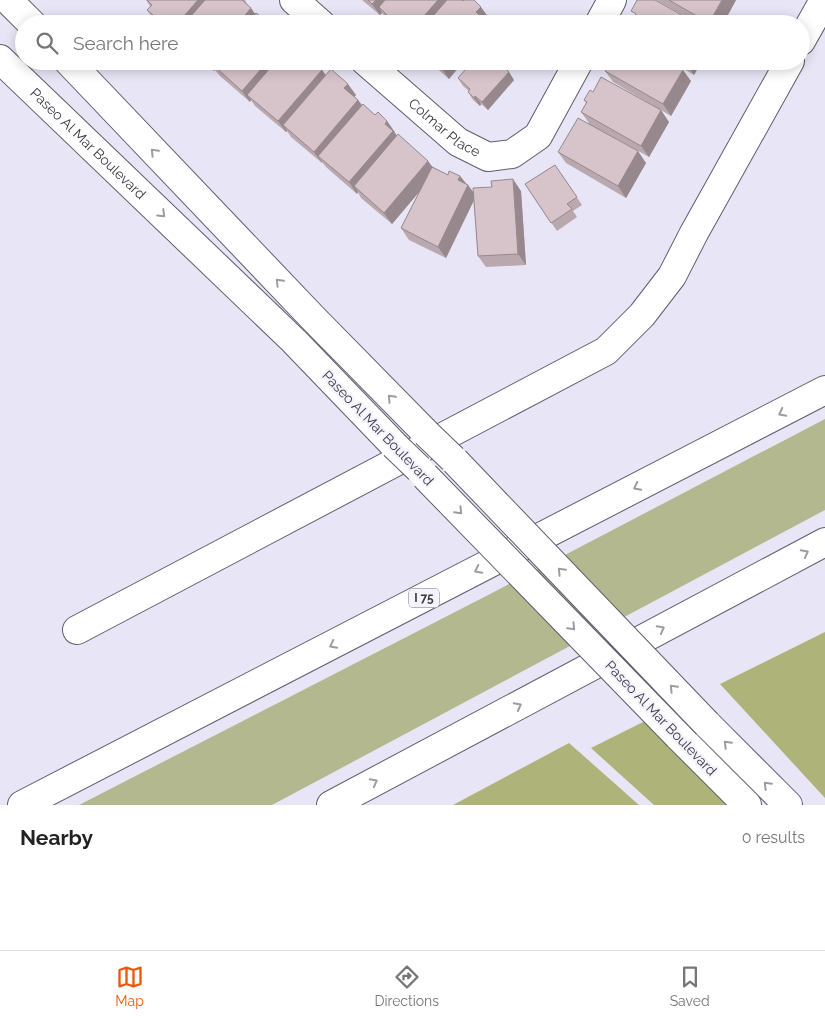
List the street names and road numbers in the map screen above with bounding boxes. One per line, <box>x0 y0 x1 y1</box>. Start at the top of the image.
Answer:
street label: Paseo Al Mar Boulevard <box>27 85 149 202</box>
street label: Colmar Place <box>406 95 483 160</box>
street label: Paseo Al Mar Boulevard <box>319 367 437 489</box>
road number: I 75 <box>409 588 439 608</box>
street label: Paseo Al Mar Boulevard <box>602 657 720 779</box>

